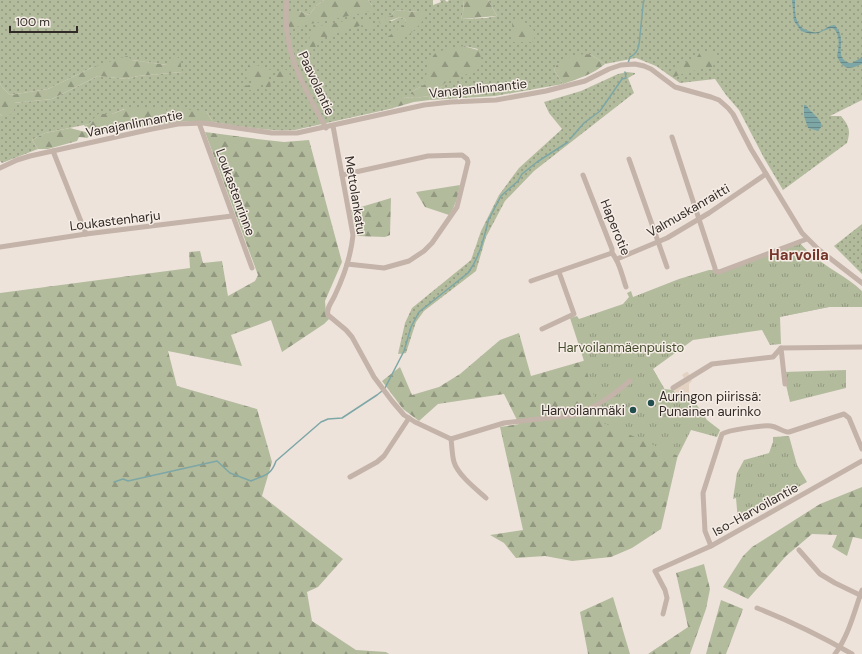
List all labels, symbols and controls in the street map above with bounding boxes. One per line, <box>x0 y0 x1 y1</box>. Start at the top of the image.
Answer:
scale bar <box>10 8 77 34</box>
text: 100 m <box>16 14 50 30</box>
street label: Paavolantie <box>294 49 339 118</box>
street label: Vanajanlinnantie <box>428 75 528 102</box>
street label: Vanajanlinnantie <box>84 106 184 141</box>
street label: Loukastenrinne <box>212 146 259 238</box>
street label: Mettolankatu <box>341 155 370 236</box>
street label: Valmuskanraitti <box>644 180 733 241</box>
street label: Haperotie <box>597 197 634 258</box>
street label: Loukastenharju <box>69 206 161 234</box>
district label: Harvoila <box>769 245 829 265</box>
park label: Harvoilanmäenpuisto <box>558 339 685 356</box>
place label: Auringon piirissä: Punainen aurinko <box>659 388 761 420</box>
marker: Auringon piirissä: Punainen aurinko <box>646 398 656 408</box>
place label: Harvoilanmäki <box>541 402 625 419</box>
marker: Harvoilanmäki <box>628 405 638 415</box>
street label: Iso-Harvoilantie <box>709 479 801 540</box>

